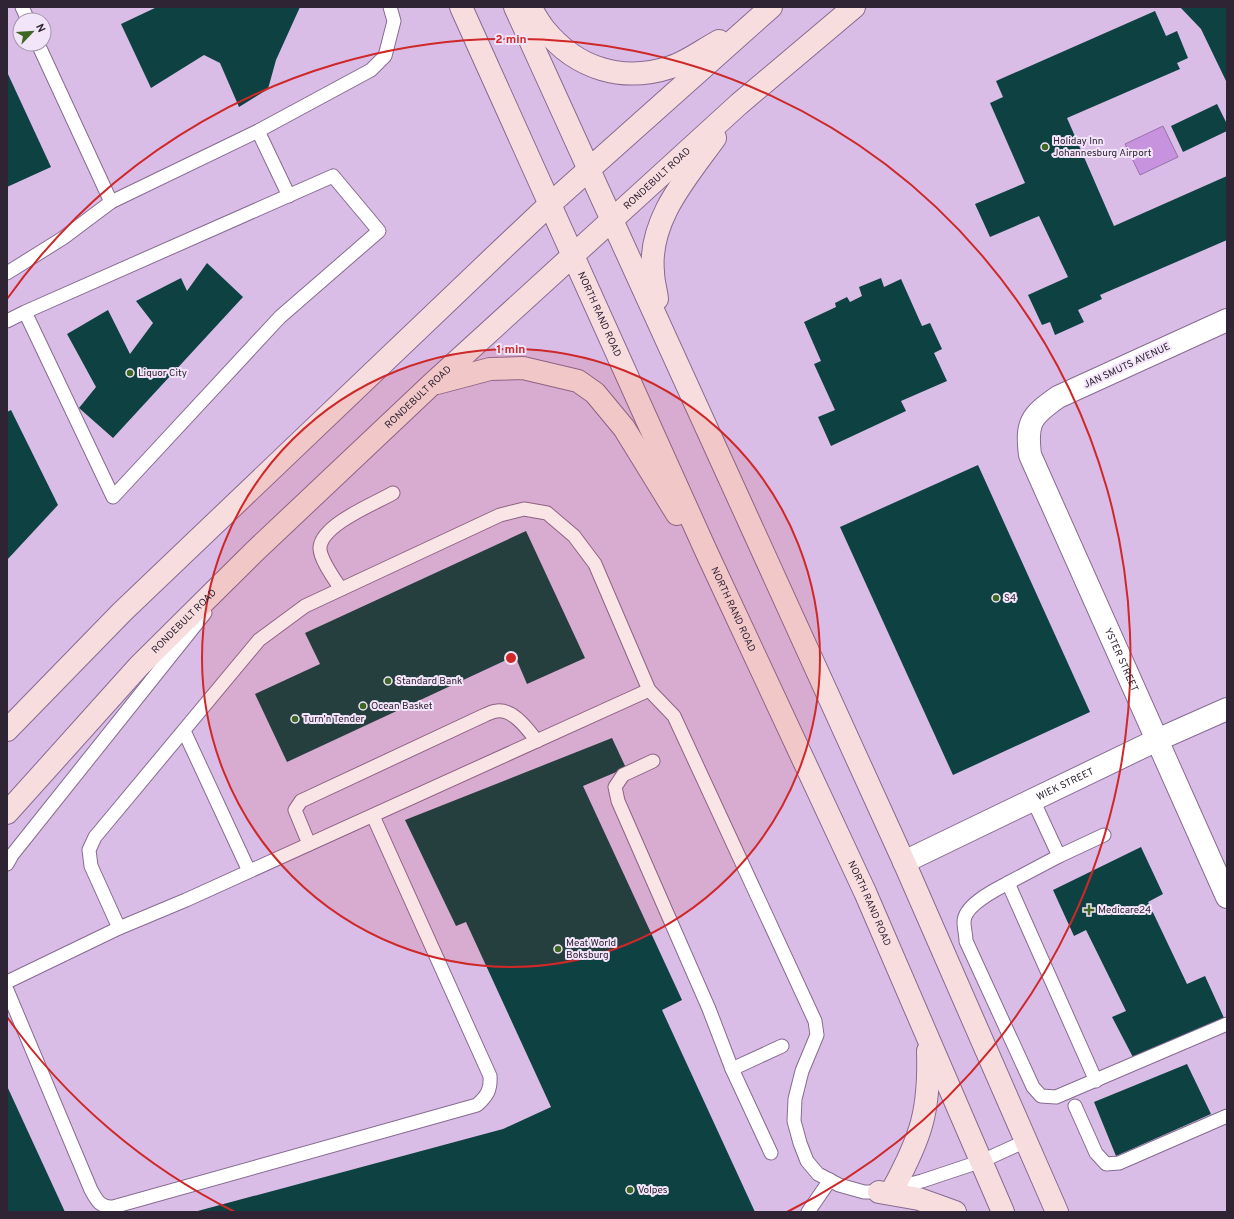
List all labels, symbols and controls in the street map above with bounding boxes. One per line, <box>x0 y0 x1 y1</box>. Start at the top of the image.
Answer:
north arrow <box>12 12 52 52</box>
text: N <box>32 22 48 35</box>
text: 2 min <box>495 32 527 48</box>
place label: Holiday Inn Johannesburg Airport <box>1053 135 1152 160</box>
marker: Holiday Inn Johannesburg Airport <box>1040 142 1050 152</box>
street label: RONDEBULT ROAD <box>621 145 694 213</box>
street label: NORTH RAND ROAD <box>575 270 624 359</box>
street label: JAN SMUTS AVENUE <box>1082 340 1172 392</box>
text: 1 min <box>497 342 525 358</box>
street label: RONDEBULT ROAD <box>382 363 454 432</box>
place label: Liquor City <box>138 367 187 380</box>
marker: Liquor City <box>125 368 135 378</box>
street label: NORTH RAND ROAD <box>708 565 759 654</box>
street label: RONDEBULT ROAD <box>149 586 219 656</box>
place label: S4 <box>1004 592 1016 605</box>
marker: S4 <box>991 593 1001 603</box>
street label: YSTER STREET <box>1101 626 1141 694</box>
centre of rings <box>504 651 518 665</box>
place label: Standard Bank <box>396 675 462 688</box>
marker: Standard Bank <box>383 676 393 686</box>
place label: Ocean Basket <box>371 700 433 713</box>
marker: Ocean Basket <box>358 701 368 711</box>
place label: Turn'n Tender <box>303 713 365 726</box>
marker: Turn'n Tender <box>290 714 300 724</box>
street label: WIEK STREET <box>1034 765 1096 804</box>
street label: NORTH RAND ROAD <box>845 859 894 948</box>
marker: Medicare24 <box>1083 904 1095 916</box>
place label: Medicare24 <box>1098 904 1151 917</box>
place label: Meat World Boksburg <box>566 937 616 962</box>
marker: Meat World Boksburg <box>553 944 563 954</box>
place label: Volpes <box>638 1184 668 1197</box>
marker: Volpes <box>625 1185 635 1195</box>

